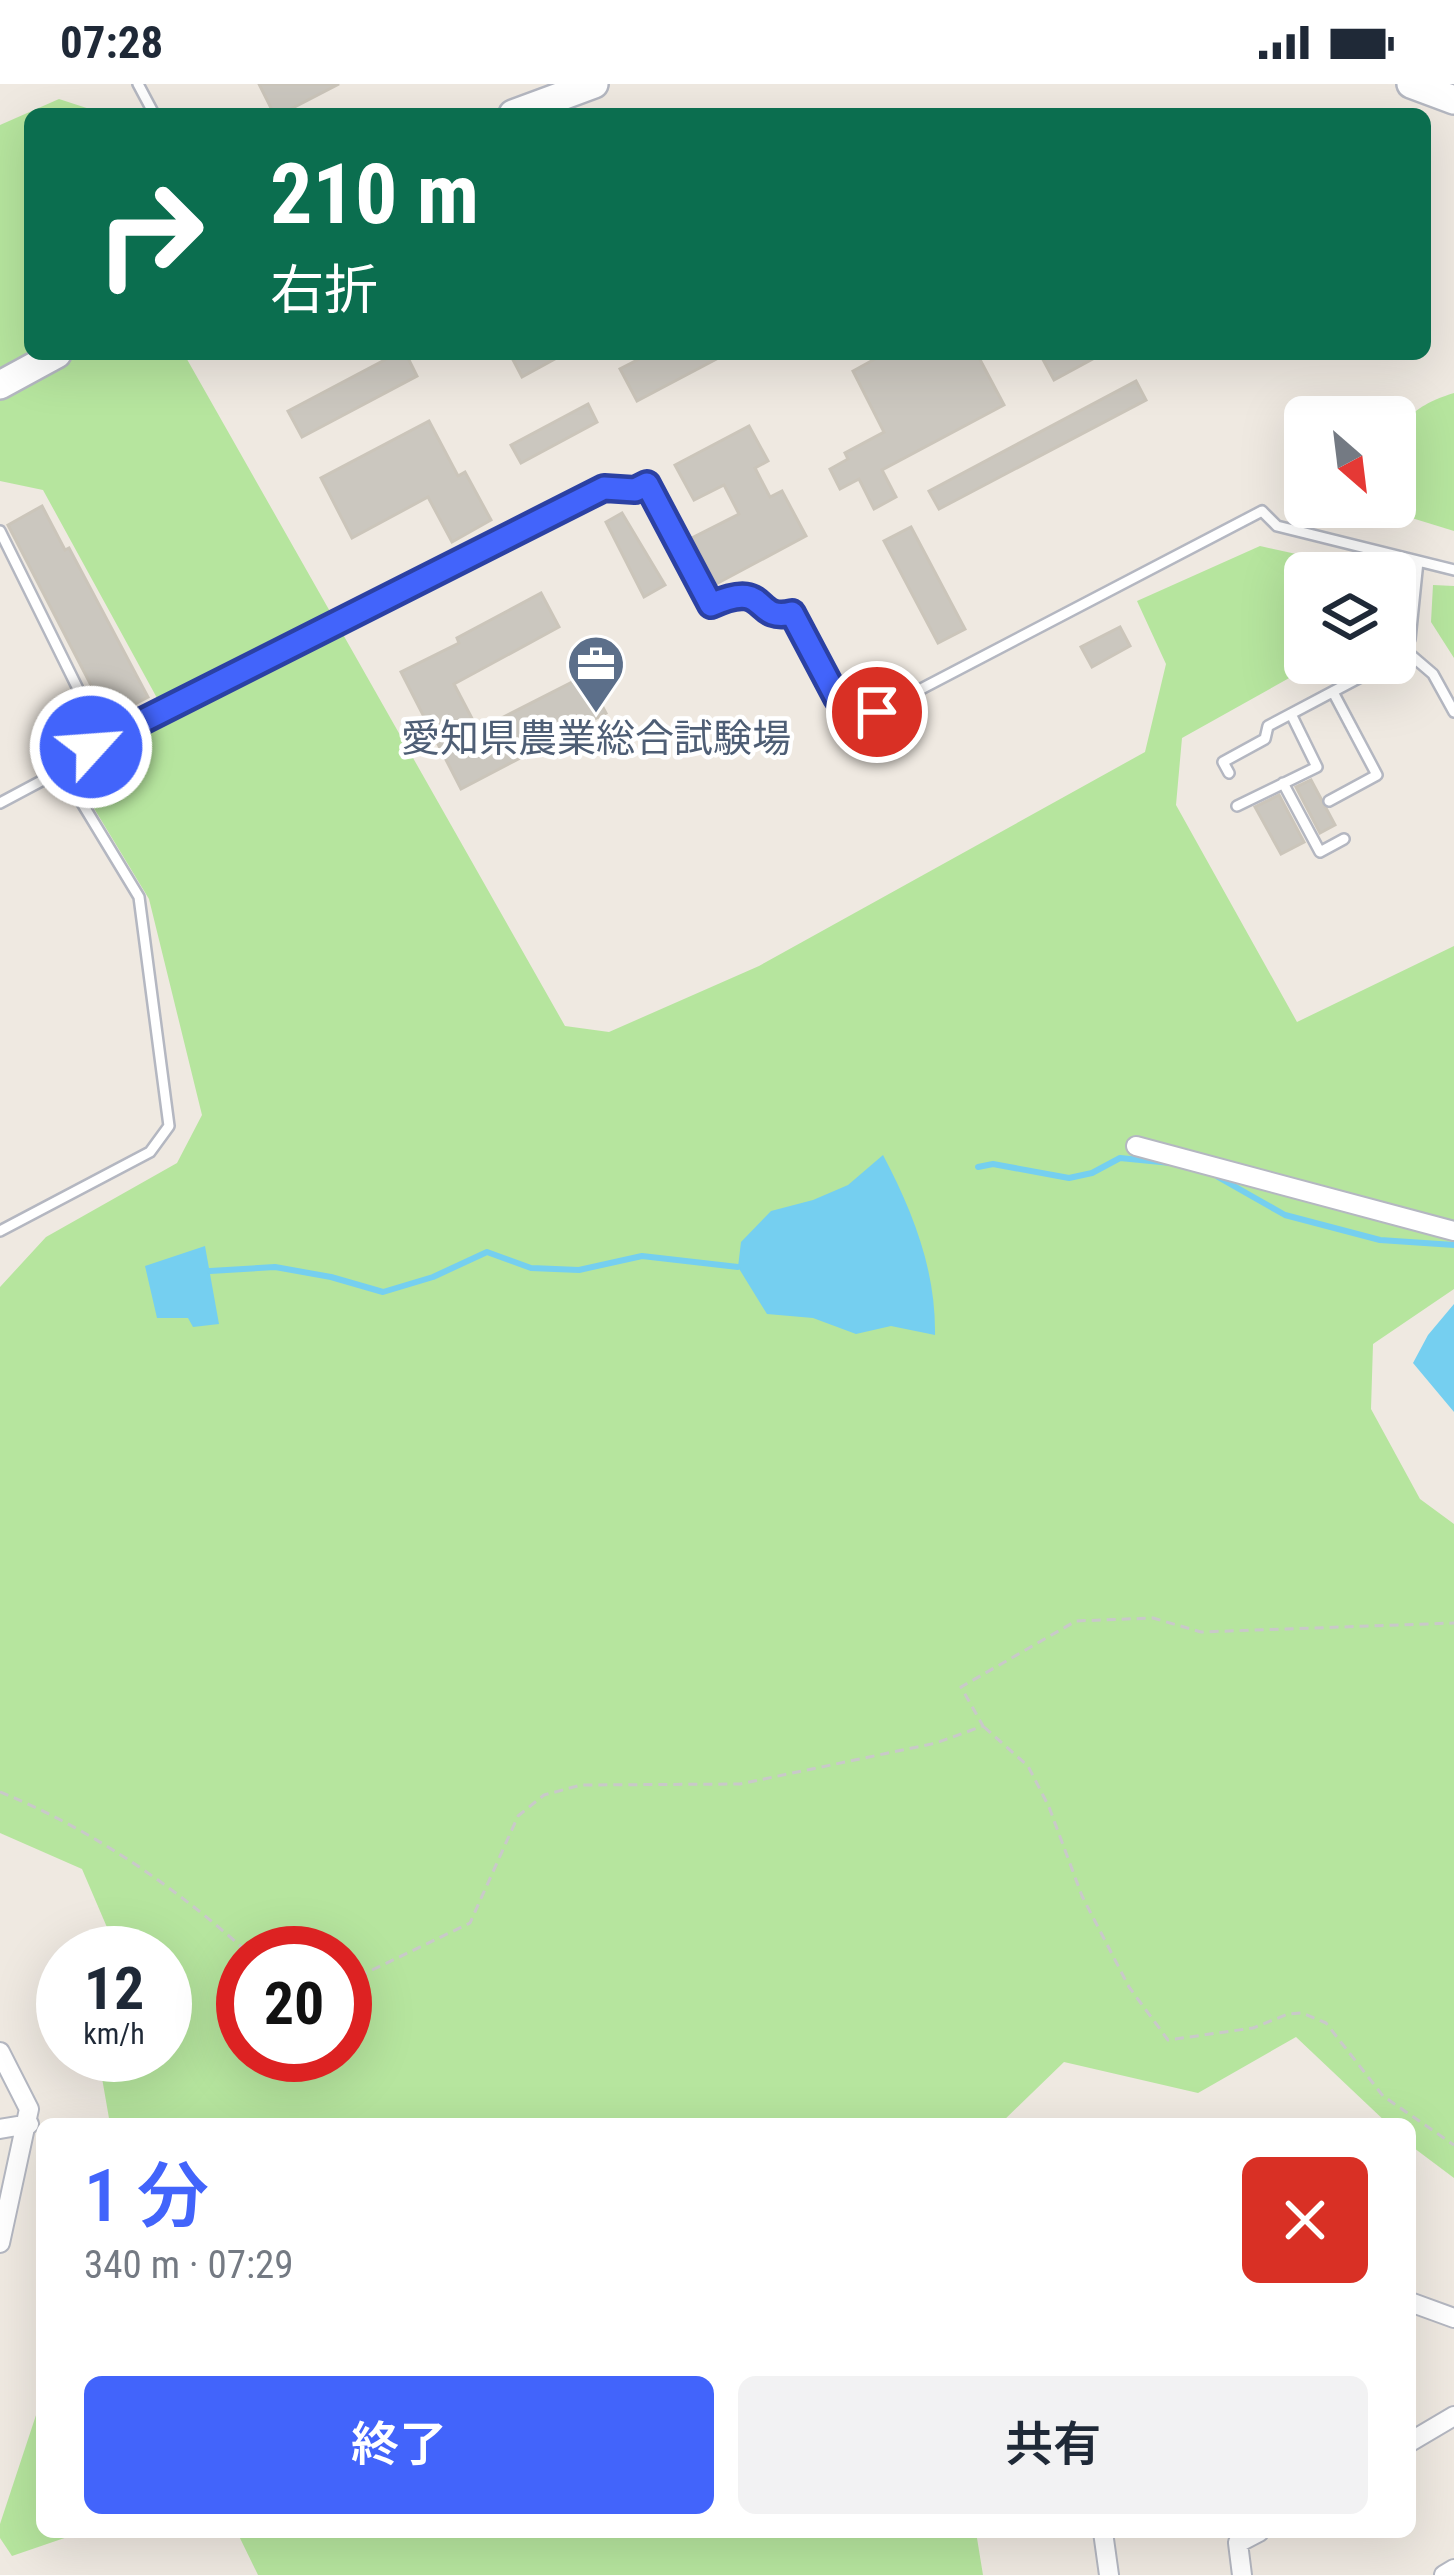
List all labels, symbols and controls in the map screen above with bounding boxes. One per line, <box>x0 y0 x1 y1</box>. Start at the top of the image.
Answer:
text: 07:28 <box>60 16 163 69</box>
text: 210 m <box>270 145 479 244</box>
icon: right <box>72 156 228 312</box>
text: 右折 <box>270 259 378 322</box>
north arrow <box>1284 396 1416 528</box>
map controls <box>1284 396 1416 684</box>
button: layers <box>1284 552 1416 684</box>
office icon: 愛知県農業総合試験場 <box>565 633 627 715</box>
pin <box>826 661 928 763</box>
icon: arrive <box>844 679 910 745</box>
position arrow <box>28 684 154 810</box>
place label: 愛知県農業総合試験場 <box>401 716 791 762</box>
speed limit sign: 20 <box>216 1926 372 2082</box>
text: 12 <box>84 1953 144 2024</box>
text: km/h <box>83 2016 145 2051</box>
text: 1 分 <box>84 2154 209 2239</box>
button: close <box>1242 2157 1368 2283</box>
text: 340 m · 07:29 <box>84 2242 294 2288</box>
button: 終了 <box>84 2376 714 2514</box>
button: 共有 <box>738 2376 1368 2514</box>

